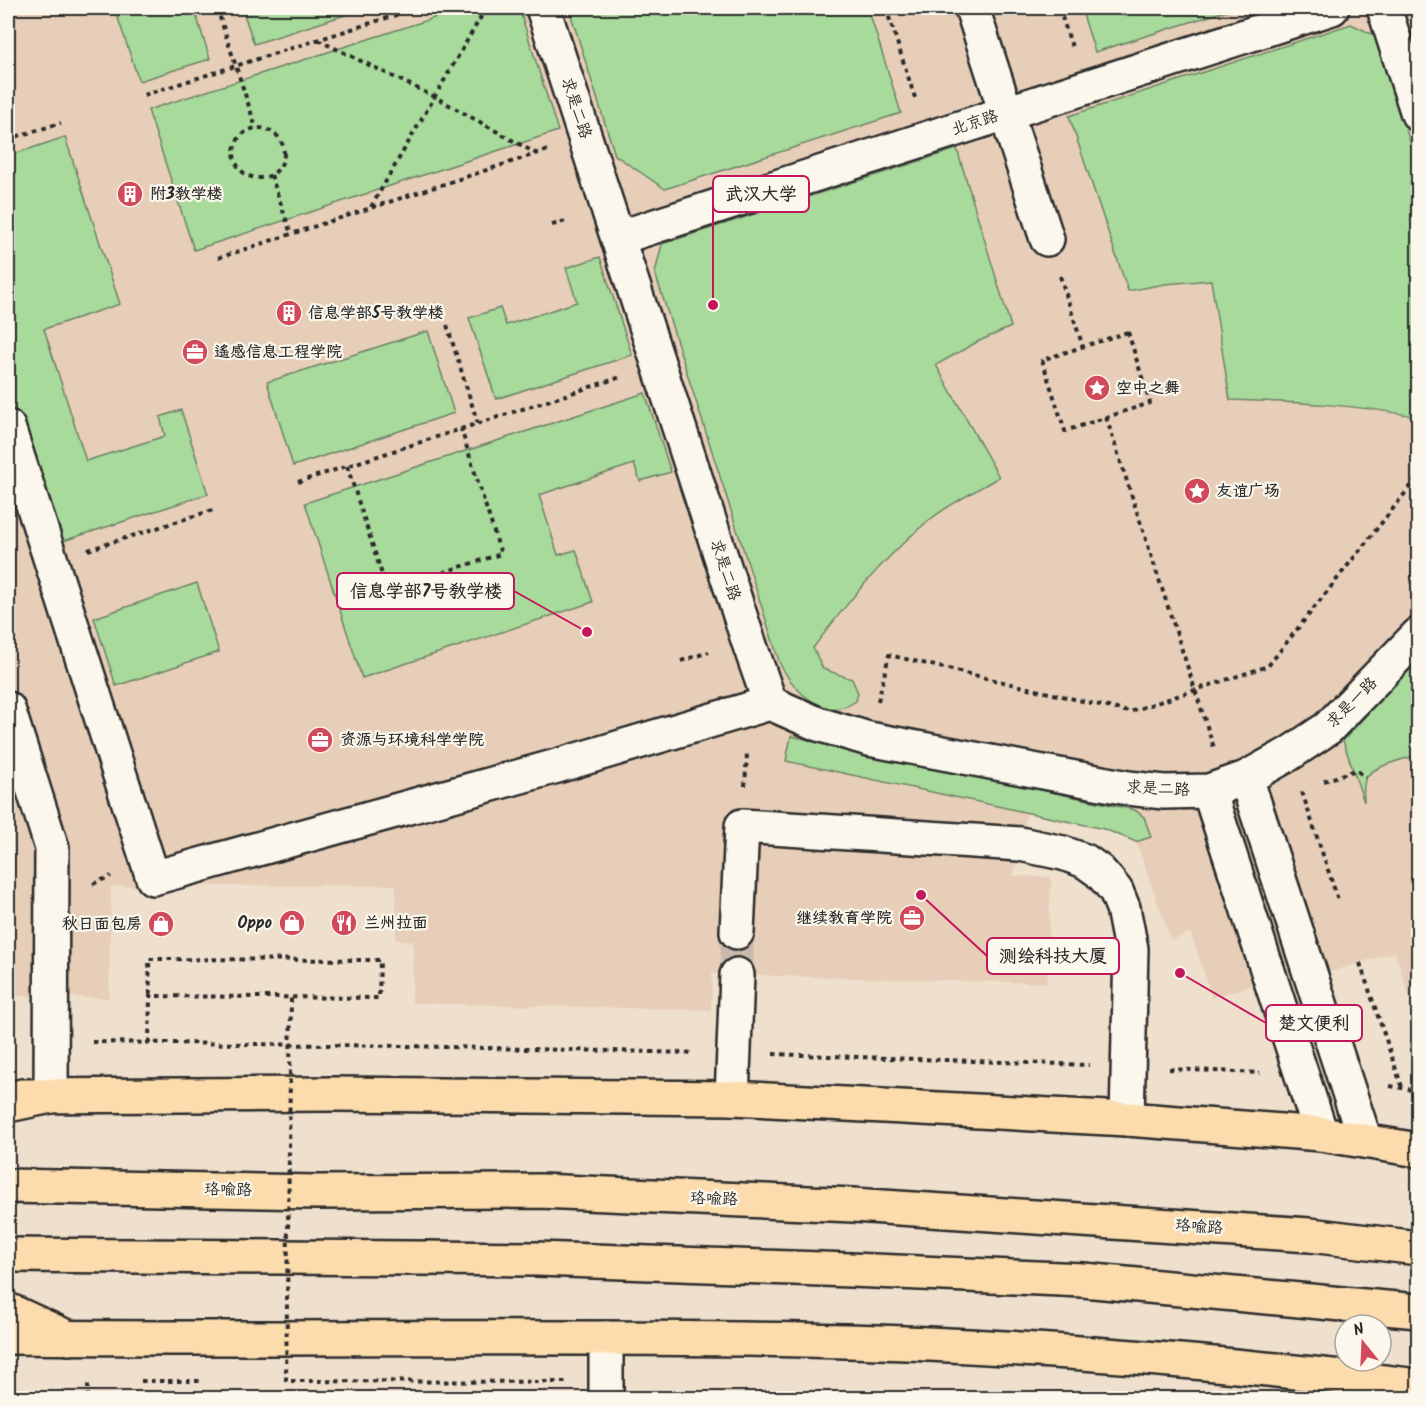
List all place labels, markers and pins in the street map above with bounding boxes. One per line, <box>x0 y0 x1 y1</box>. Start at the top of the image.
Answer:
callout: 武汉大学 <box>713 176 809 212</box>
building icon: 附3教学楼 <box>115 179 145 209</box>
place label: 附3教学楼 <box>150 182 223 207</box>
building icon: 信息学部5号教学楼 <box>274 298 304 328</box>
place label: 信息学部5号教学楼 <box>308 301 444 326</box>
office icon: 遥感信息工程学院 <box>180 337 210 367</box>
place label: 遥感信息工程学院 <box>214 340 342 365</box>
place icon: 空中之舞 <box>1082 373 1112 403</box>
place label: 空中之舞 <box>1116 376 1180 401</box>
place icon: 友谊广场 <box>1182 476 1212 506</box>
place label: 友谊广场 <box>1216 479 1280 504</box>
callout: 信息学部7号教学楼 <box>337 573 514 609</box>
office icon: 资源与环境科学学院 <box>305 725 335 755</box>
place label: 资源与环境科学学院 <box>340 728 484 753</box>
office icon: 继续教育学院 <box>897 903 927 933</box>
place label: 继续教育学院 <box>796 906 892 931</box>
shop icon: Oppo <box>277 908 307 938</box>
restaurant icon: 兰州拉面 <box>329 908 359 938</box>
shop icon: 秋日面包房 <box>146 909 176 939</box>
place label: Oppo <box>238 911 272 936</box>
place label: 兰州拉面 <box>364 911 428 936</box>
place label: 秋日面包房 <box>62 912 142 937</box>
callout: 测绘科技大厦 <box>987 938 1119 974</box>
callout: 楚文便利 <box>1266 1005 1362 1041</box>

